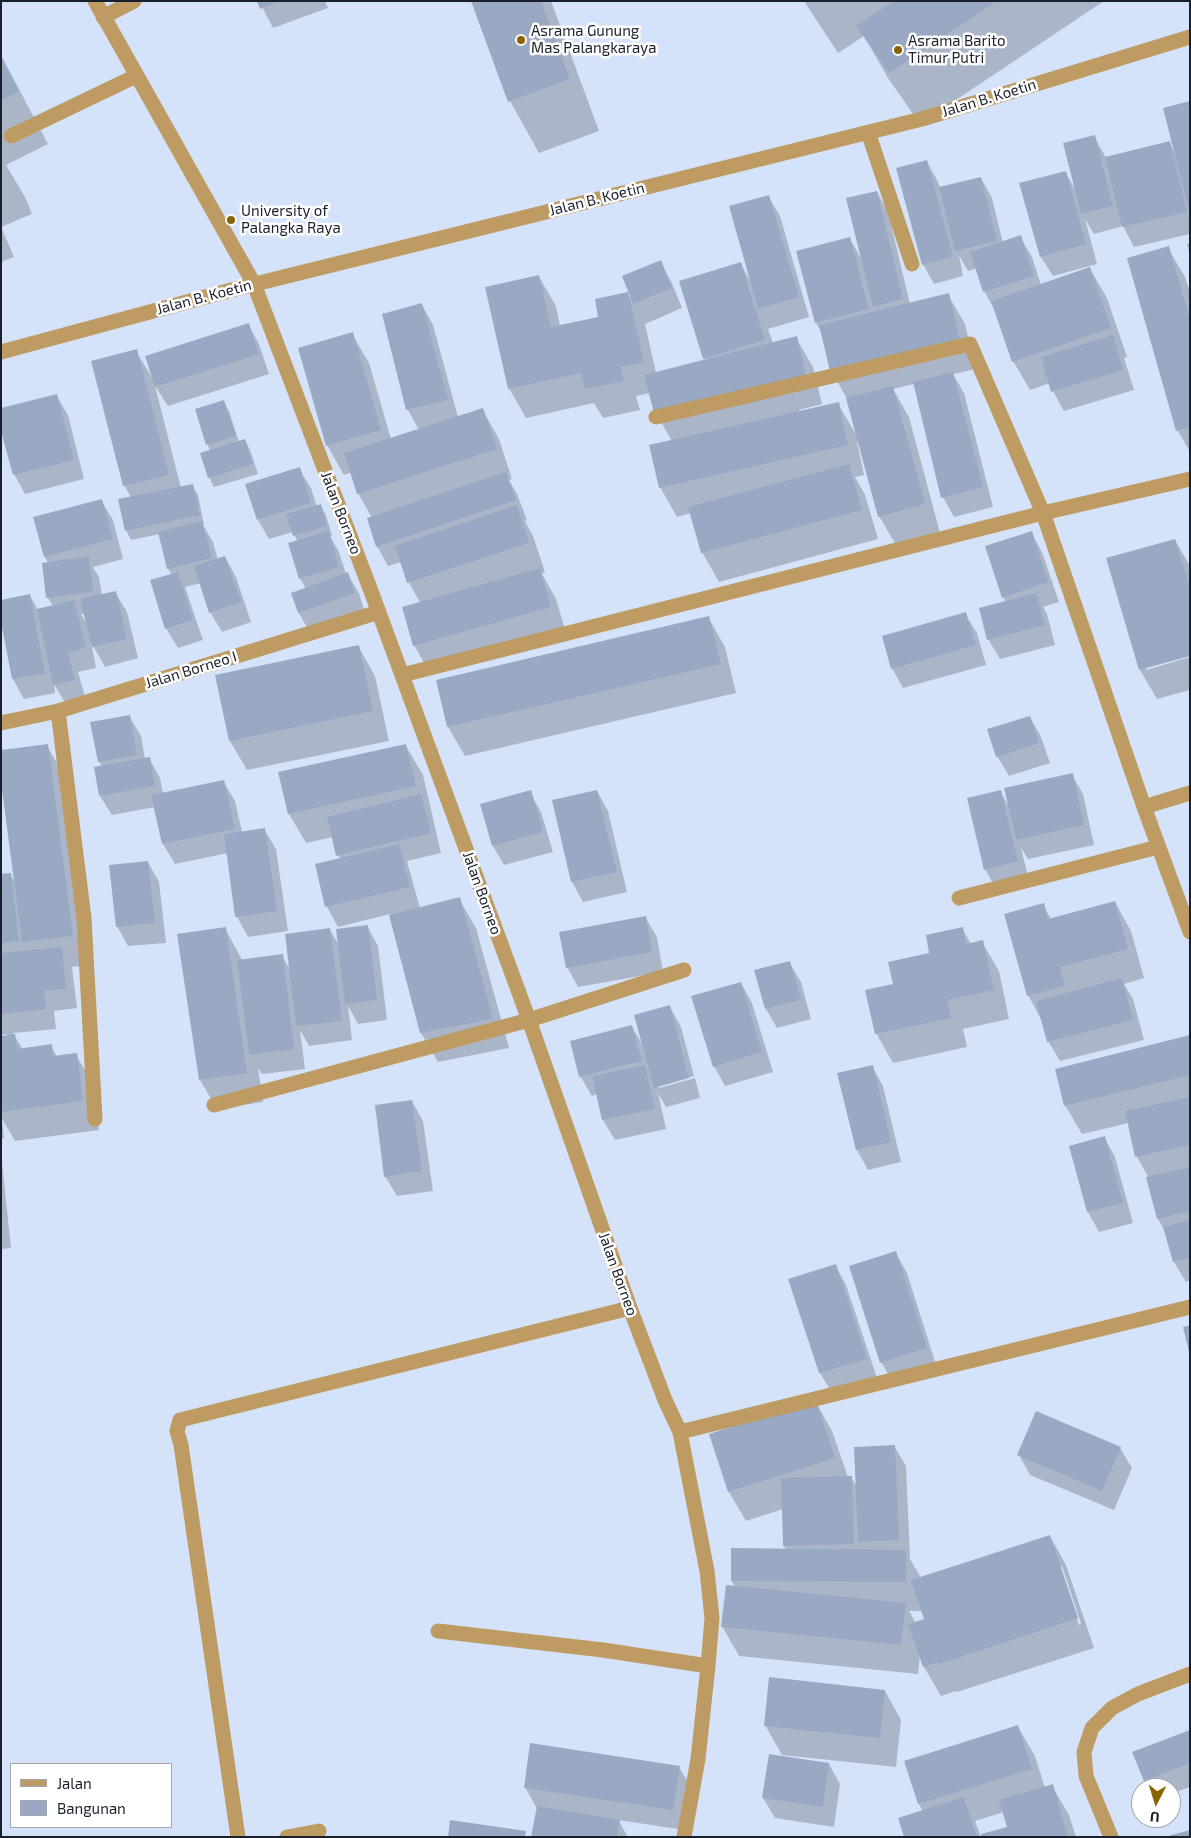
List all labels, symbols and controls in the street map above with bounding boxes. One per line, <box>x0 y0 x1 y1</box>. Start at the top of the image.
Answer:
place label: Asrama Gunung Mas Palangkaraya <box>531 22 656 57</box>
place label: Asrama Barito Timur Putri <box>908 32 1005 67</box>
marker: Asrama Gunung Mas Palangkaraya <box>515 34 527 46</box>
marker: Asrama Barito Timur Putri <box>892 44 904 56</box>
street label: Jalan B. Koetin <box>940 75 1038 121</box>
street label: Jalan B. Koetin <box>547 178 647 220</box>
place label: University of Palangka Raya <box>241 202 341 237</box>
marker: University of Palangka Raya <box>225 214 237 226</box>
street label: Jalan B. Koetin <box>155 276 253 318</box>
street label: Jalan Borneo <box>317 469 365 557</box>
street label: Jalan Borneo I <box>143 648 239 692</box>
street label: Jalan Borneo <box>459 849 505 937</box>
street label: Jalan Borneo <box>595 1230 641 1318</box>
legend <box>10 1763 172 1828</box>
text: Jalan <box>57 1774 92 1792</box>
north arrow <box>1131 1778 1181 1828</box>
text: Bangunan <box>57 1799 126 1817</box>
text: U <box>1149 1809 1160 1826</box>

